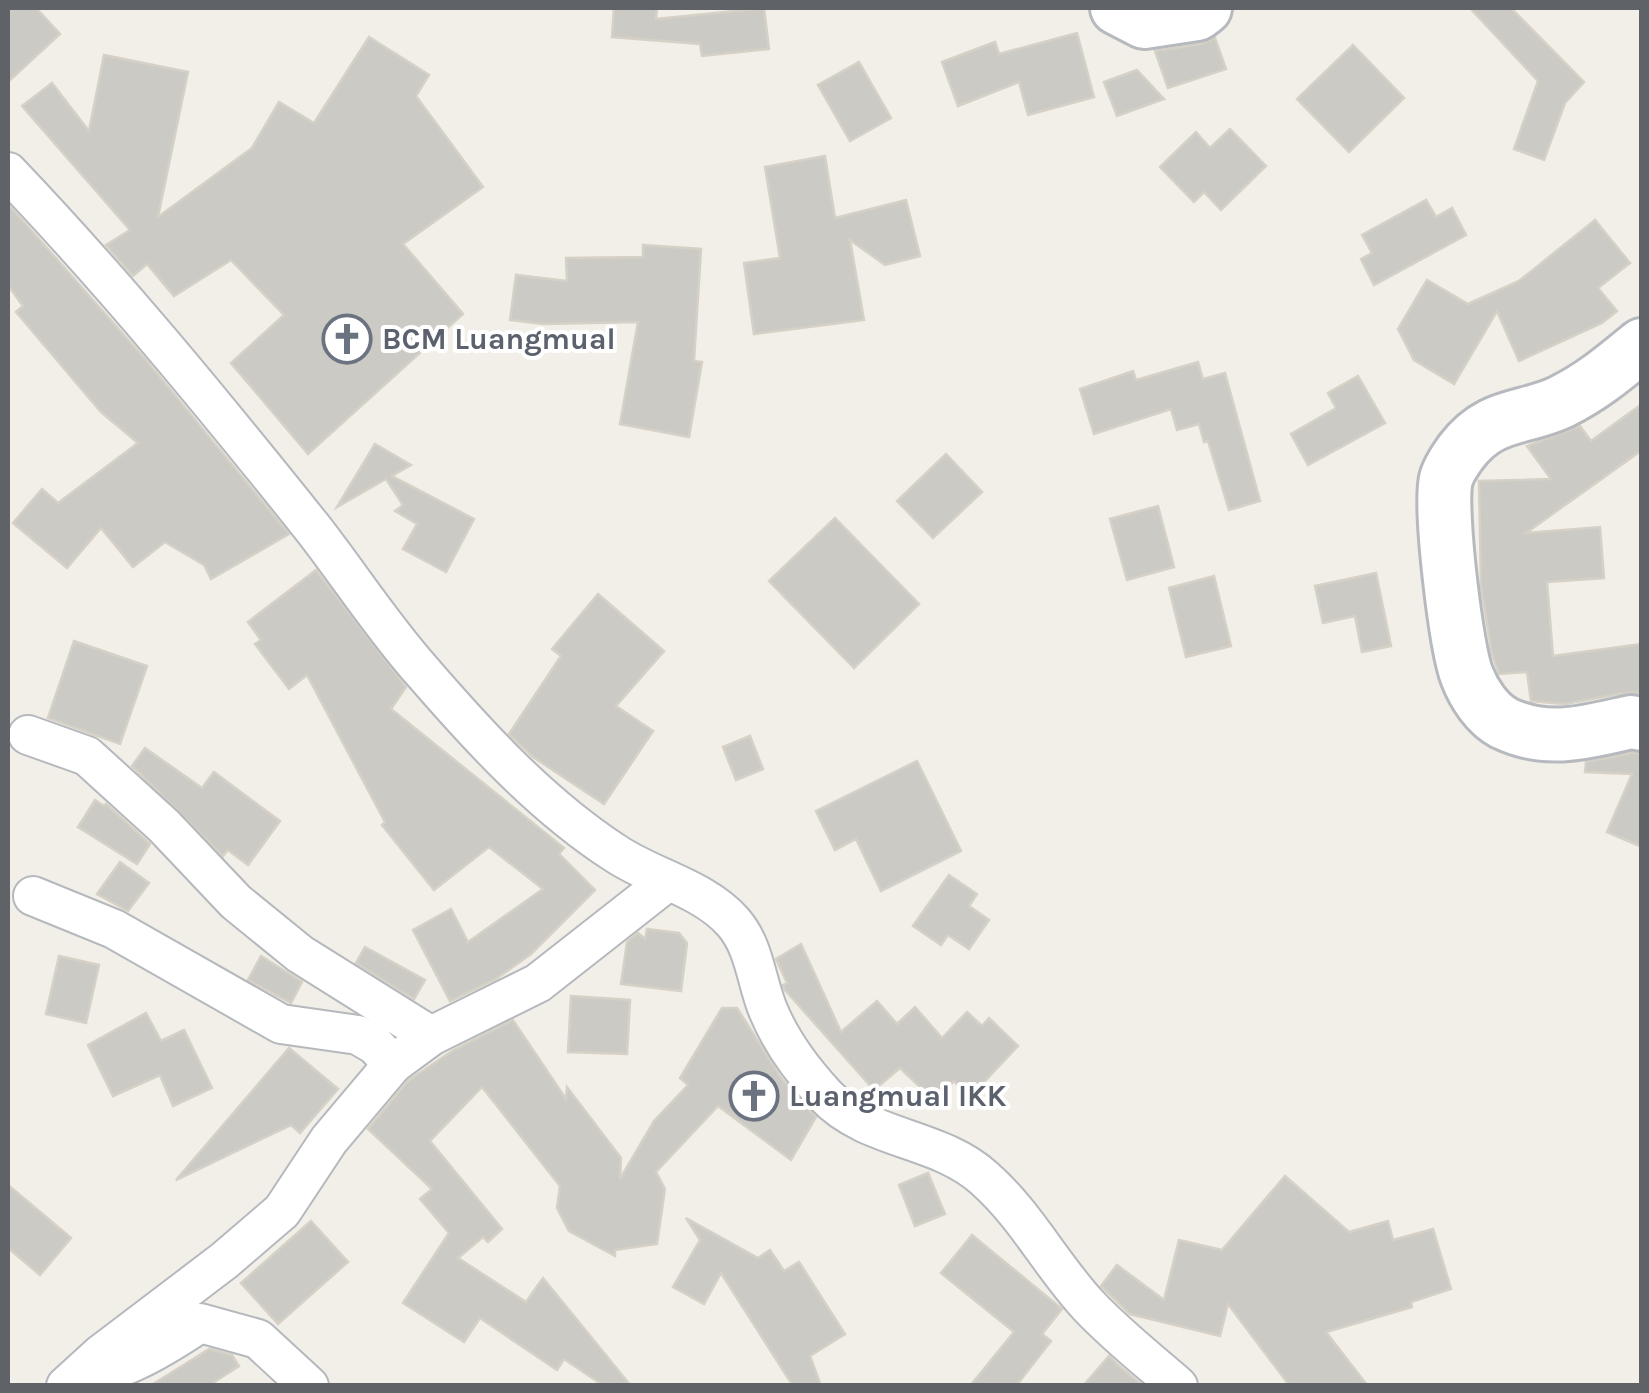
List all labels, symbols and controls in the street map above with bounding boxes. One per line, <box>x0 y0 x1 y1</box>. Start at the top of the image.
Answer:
church icon: BCM Luangmual <box>321 313 373 365</box>
place label: BCM Luangmual <box>382 321 616 357</box>
church icon: Luangmual IKK <box>728 1070 780 1122</box>
place label: Luangmual IKK <box>789 1078 1007 1114</box>

